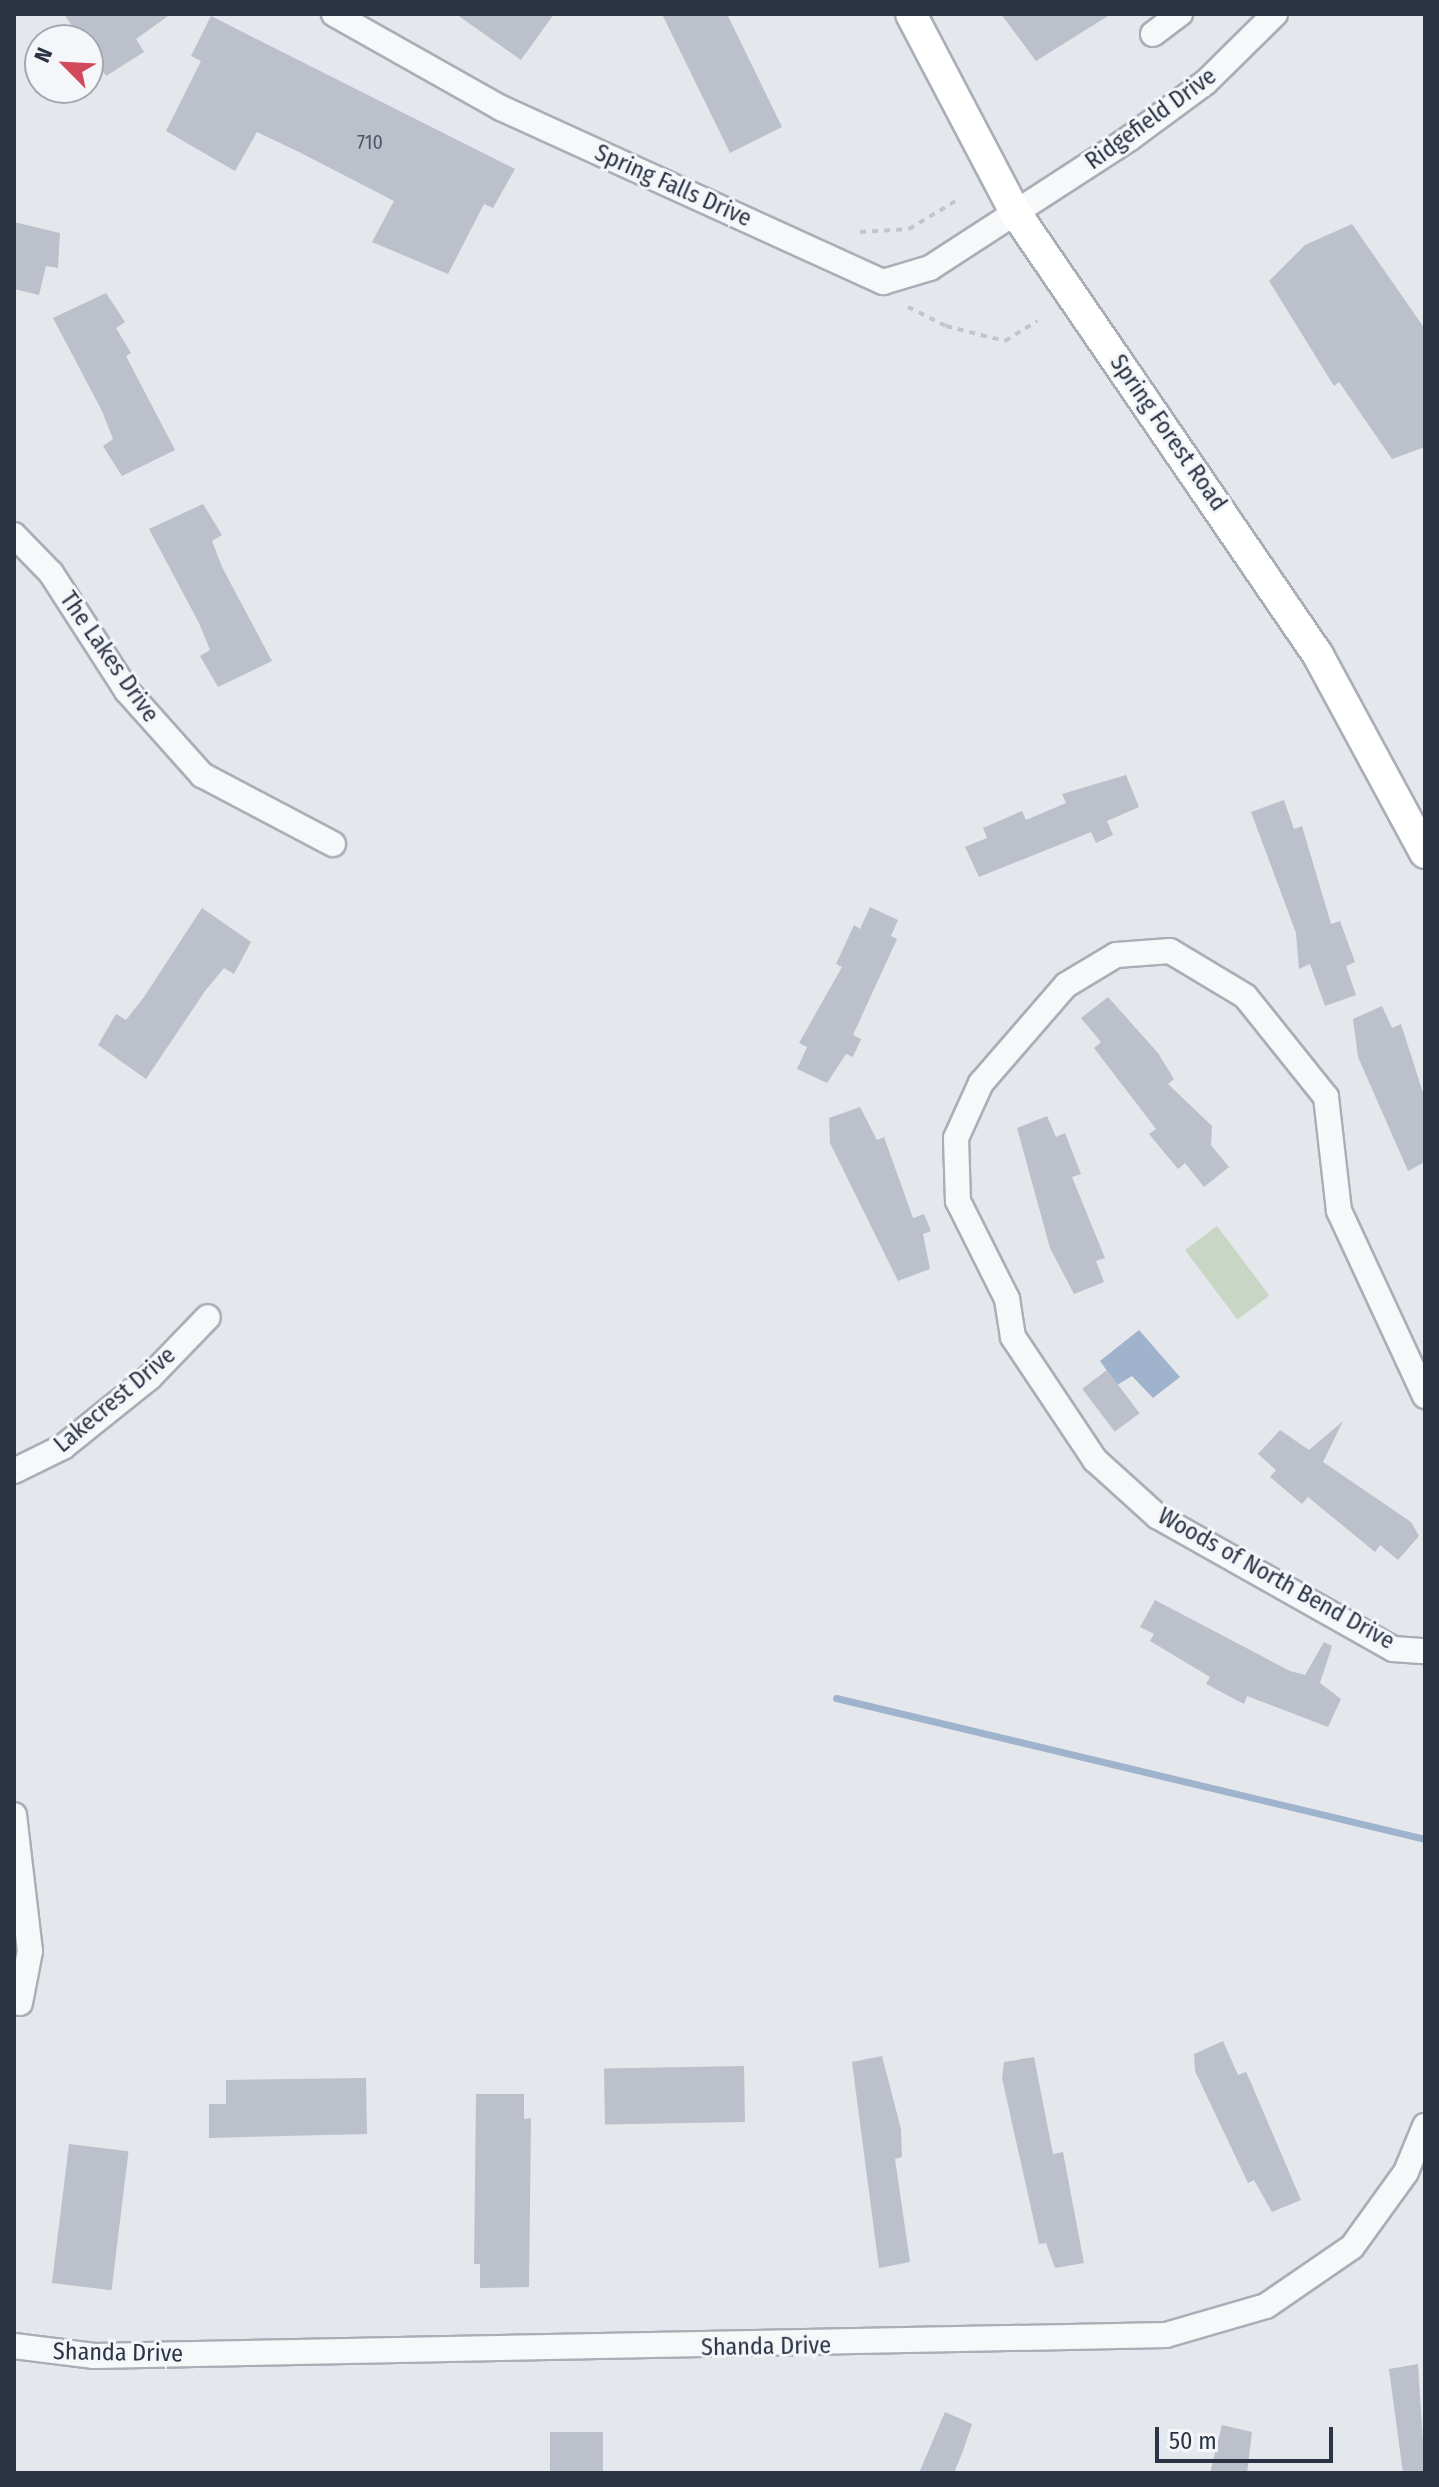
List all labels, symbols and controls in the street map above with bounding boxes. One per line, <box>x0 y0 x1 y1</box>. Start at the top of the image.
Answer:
north arrow <box>24 24 104 104</box>
text: N <box>28 43 58 66</box>
street label: Ridgefield Drive <box>1080 62 1222 176</box>
house number: 710 <box>357 130 383 154</box>
street label: Spring Falls Drive <box>590 139 756 233</box>
street label: Spring Forest Road <box>1103 349 1233 517</box>
street label: The Lakes Drive <box>53 586 165 728</box>
street label: Lakecrest Drive <box>49 1341 181 1459</box>
street label: Woods of North Bend Drive <box>1153 1502 1399 1656</box>
street label: Shanda Drive <box>701 2331 831 2363</box>
street label: Shanda Drive <box>53 2337 183 2369</box>
scale bar <box>1159 2411 1337 2461</box>
text: 50 m <box>1169 2427 1217 2455</box>

